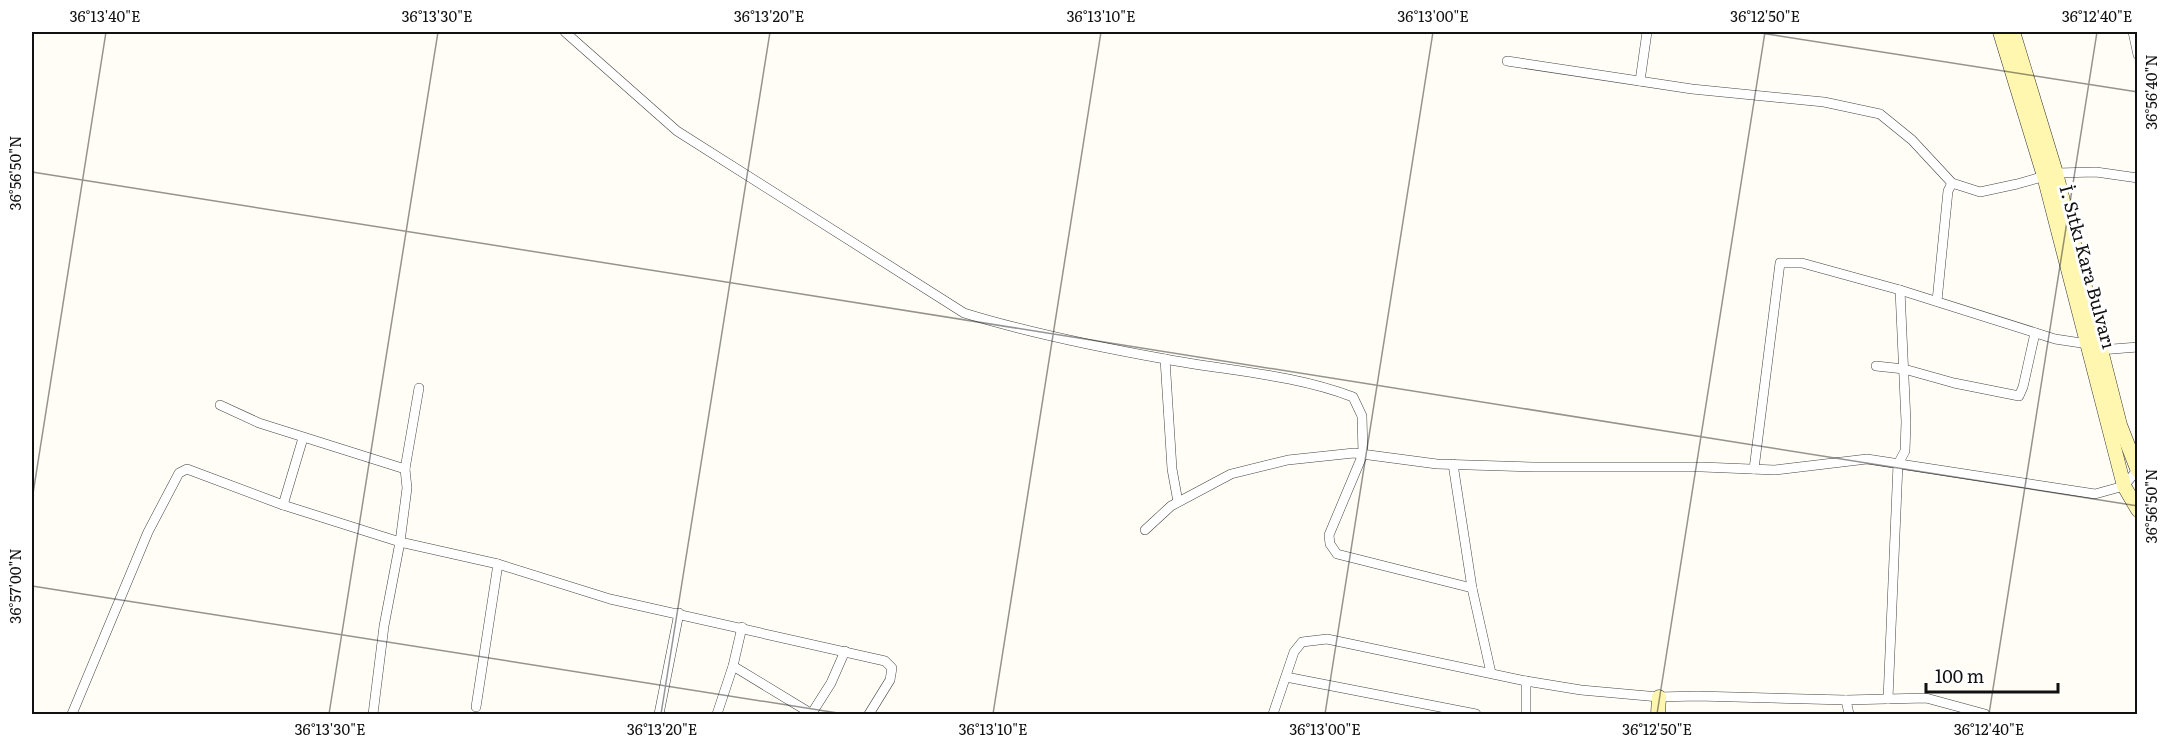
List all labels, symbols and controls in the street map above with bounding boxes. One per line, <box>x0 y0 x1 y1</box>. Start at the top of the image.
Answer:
text: 36°13'40"E <box>69 4 141 27</box>
text: 36°13'30"E <box>401 4 473 27</box>
text: 36°13'20"E <box>734 4 804 27</box>
text: 36°13'10"E <box>1066 4 1136 27</box>
text: 36°13'00"E <box>1397 4 1469 27</box>
text: 36°12'50"E <box>1730 4 1800 27</box>
text: 36°12'40"E <box>2062 4 2132 27</box>
text: 36°56'40"N <box>2139 54 2162 130</box>
text: 36°56'50"N <box>3 136 26 210</box>
street label: İ. Sıtkı Kara Bulvarı <box>2054 182 2123 352</box>
text: 36°56'50"N <box>2139 469 2162 543</box>
text: 36°57'00"N <box>3 548 26 624</box>
scale bar <box>1926 656 2058 694</box>
text: 100 m <box>1935 662 1984 689</box>
text: 36°13'30"E <box>294 717 366 740</box>
text: 36°13'20"E <box>627 717 697 740</box>
text: 36°13'10"E <box>958 717 1028 740</box>
text: 36°13'00"E <box>1289 717 1361 740</box>
text: 36°12'50"E <box>1622 717 1692 740</box>
text: 36°12'40"E <box>1954 717 2024 740</box>

